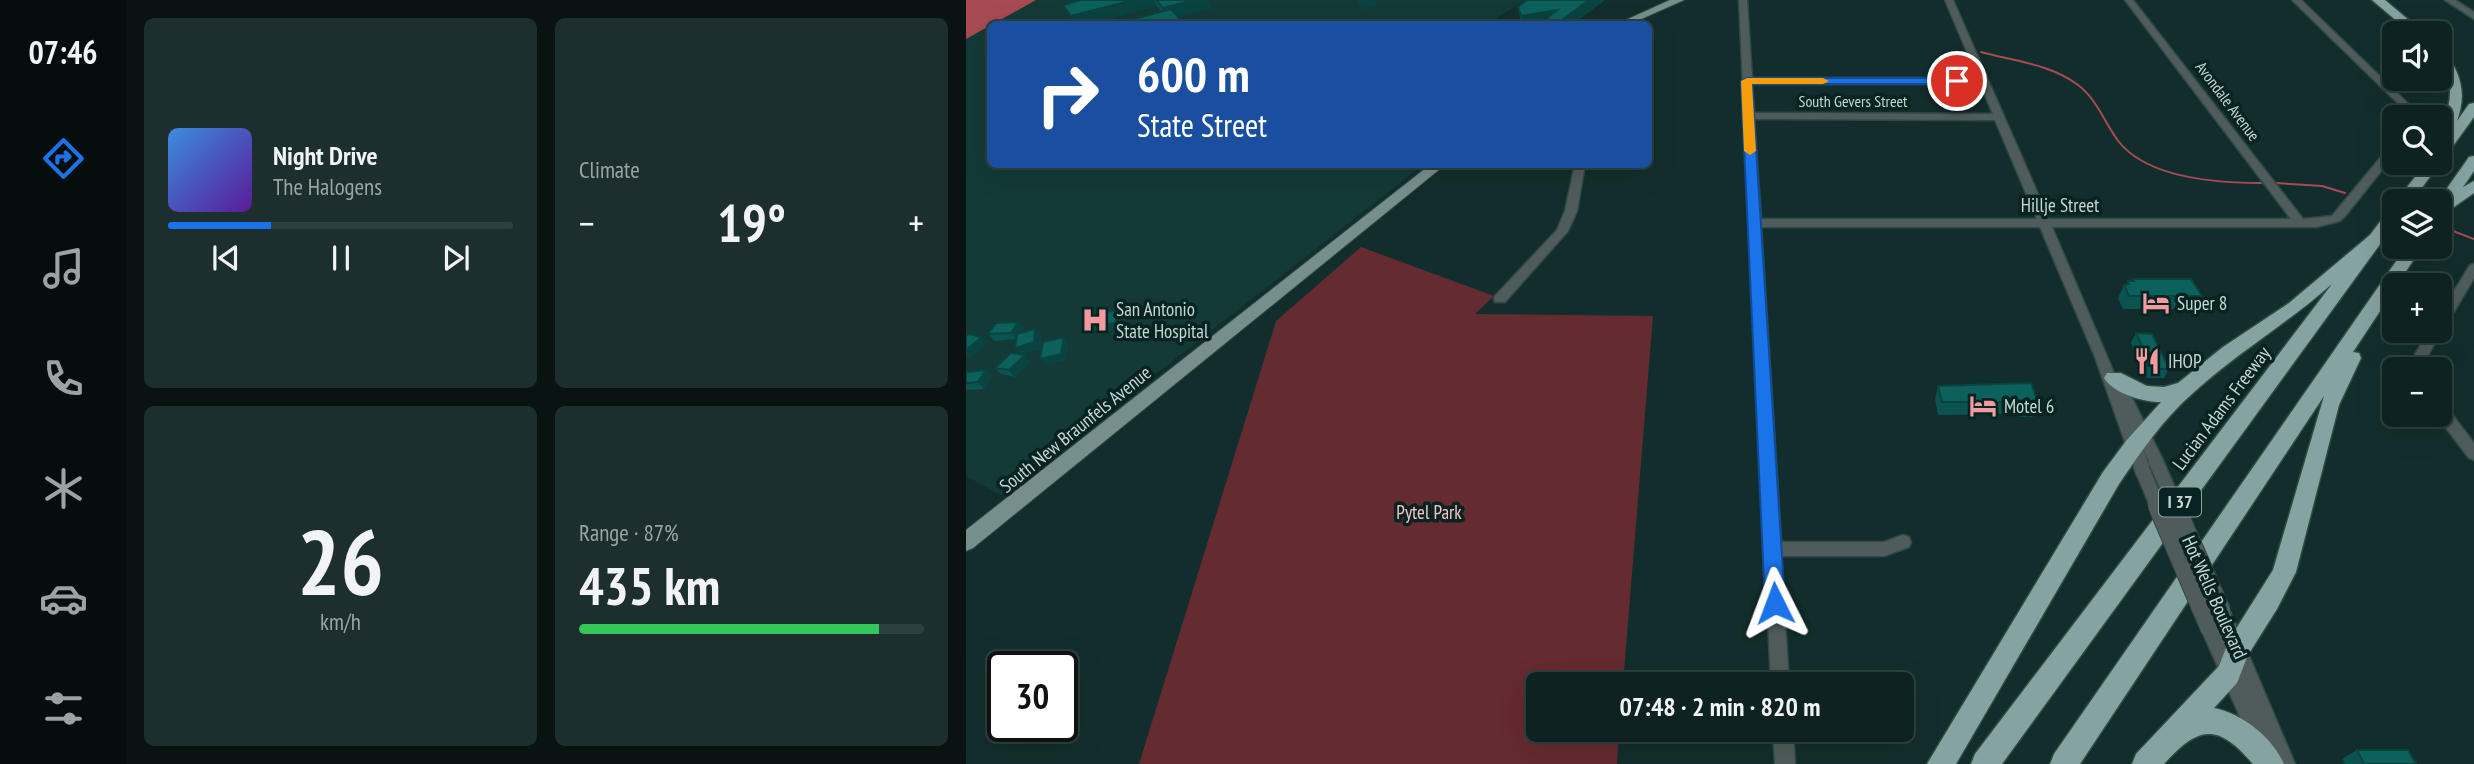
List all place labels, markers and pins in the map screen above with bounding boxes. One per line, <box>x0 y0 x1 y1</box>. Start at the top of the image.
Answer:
pin <box>1927 51 1987 111</box>
hotel icon: Super 8 <box>2141 288 2171 318</box>
place label: Super 8 <box>2177 291 2227 315</box>
place label: San Antonio State Hospital <box>1116 297 1209 343</box>
hospital icon: San Antonio State Hospital <box>1080 305 1110 335</box>
restaurant icon: IHOP <box>2132 346 2162 376</box>
place label: IHOP <box>2168 349 2202 373</box>
hotel icon: Motel 6 <box>1968 391 1998 421</box>
place label: Motel 6 <box>2004 394 2054 418</box>

